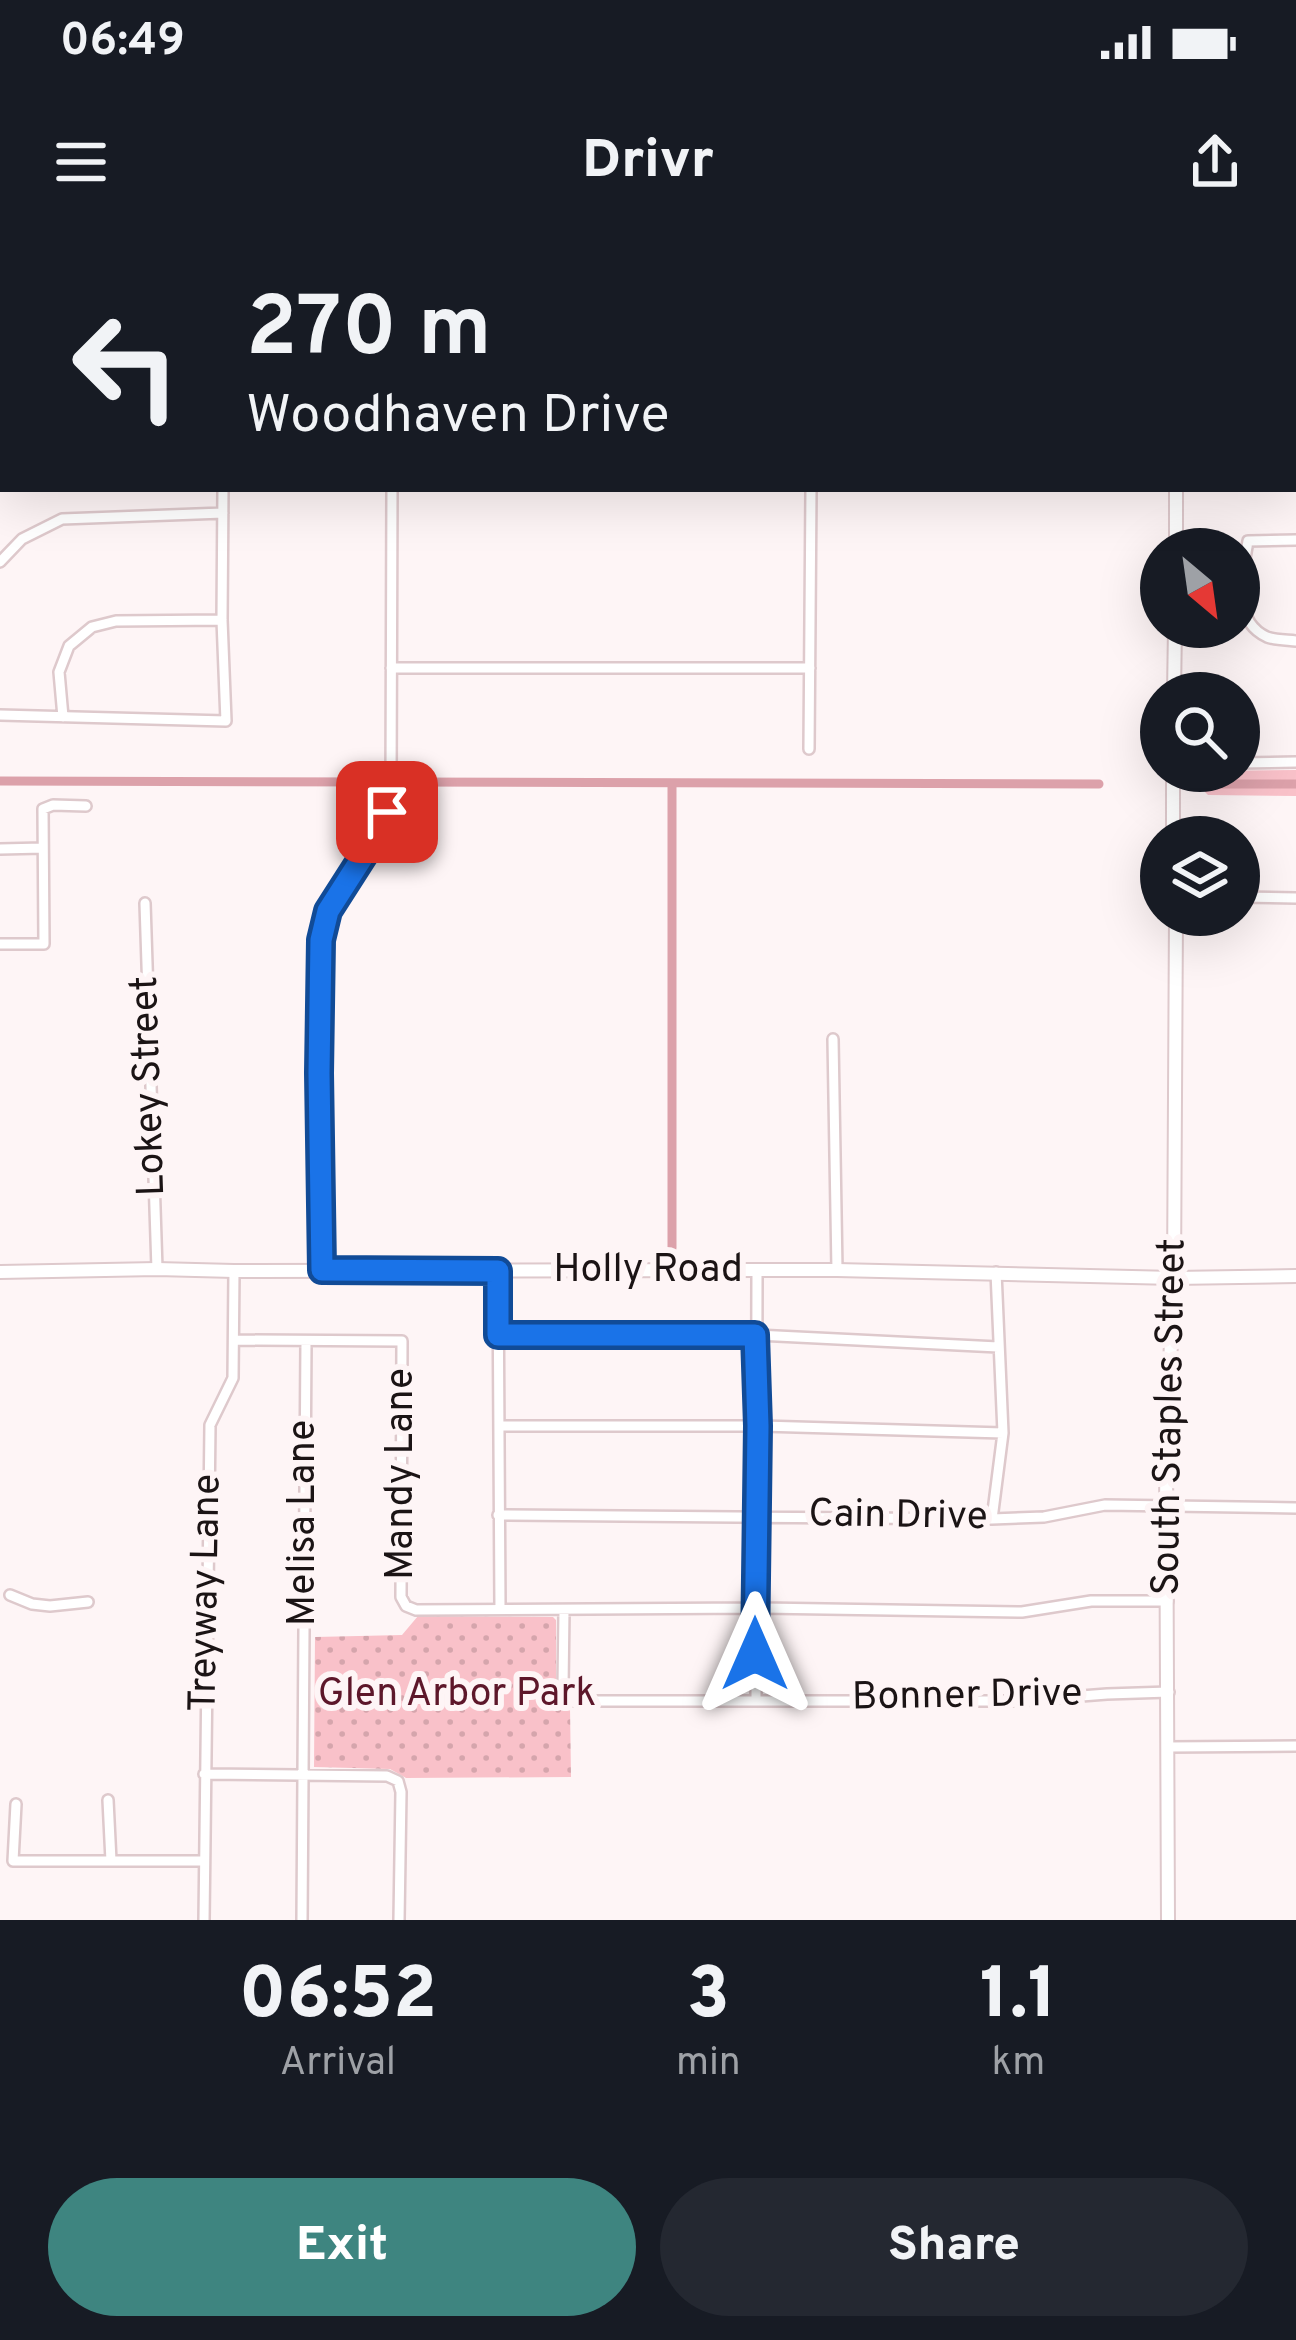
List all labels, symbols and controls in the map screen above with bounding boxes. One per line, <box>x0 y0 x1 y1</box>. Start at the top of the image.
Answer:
text: 06:49 <box>60 14 185 71</box>
text: Drivr <box>582 128 714 197</box>
icon: menu <box>48 129 114 195</box>
icon: share <box>1182 129 1248 195</box>
text: 270 m <box>246 279 492 385</box>
icon: left <box>48 288 204 444</box>
text: Woodhaven Drive <box>246 383 670 452</box>
north arrow <box>1140 528 1260 648</box>
map controls <box>1140 528 1260 936</box>
button: search <box>1140 672 1260 792</box>
pin <box>336 761 438 863</box>
icon: arrive <box>354 779 420 845</box>
button: layers <box>1140 816 1260 936</box>
street label: Lokey Street <box>122 975 178 1197</box>
street label: South Staples Street <box>1143 1238 1199 1596</box>
street label: Holly Road <box>553 1247 743 1296</box>
street label: Mandy Lane <box>378 1368 427 1580</box>
street label: Melisa Lane <box>280 1420 329 1626</box>
street label: Treyway Lane <box>180 1473 234 1713</box>
street label: Cain Drive <box>808 1491 988 1543</box>
position arrow <box>692 1591 818 1717</box>
street label: Bonner Drive <box>851 1670 1083 1724</box>
park label: Glen Arbor Park <box>318 1671 596 1720</box>
text: 06:52 <box>239 1952 437 2044</box>
text: 3 <box>687 1952 730 2044</box>
text: 1.1 <box>980 1952 1057 2044</box>
text: Arrival <box>280 2040 396 2089</box>
text: min <box>676 2040 741 2089</box>
text: km <box>991 2040 1045 2089</box>
button: Exit <box>48 2178 636 2316</box>
button: Share <box>660 2178 1248 2316</box>

